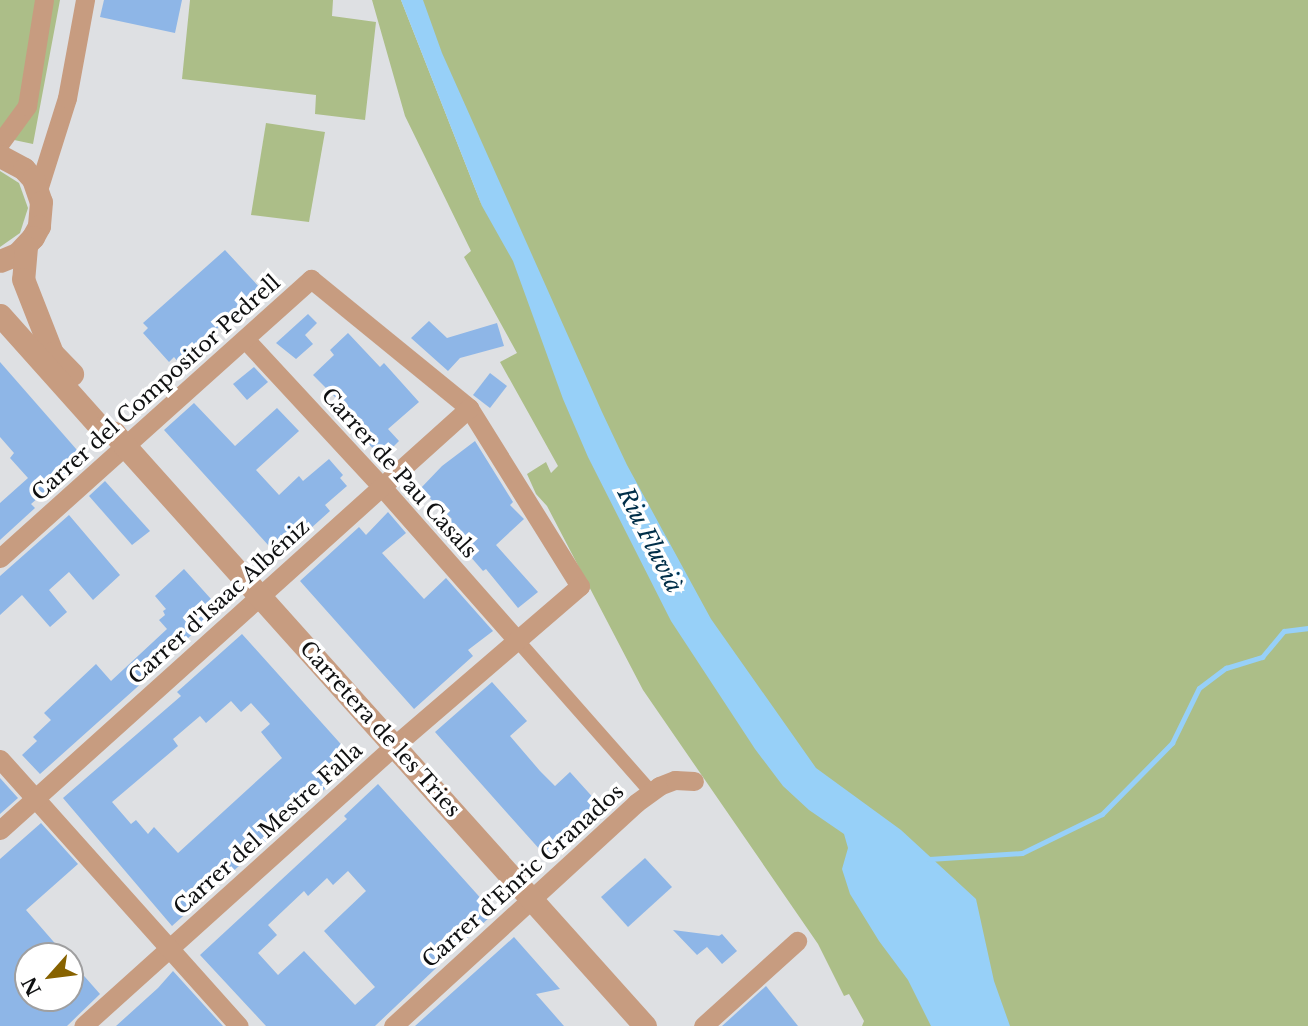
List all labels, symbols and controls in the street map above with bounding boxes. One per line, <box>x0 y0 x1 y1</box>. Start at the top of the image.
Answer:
street label: Carrer del Compositor Pedrell <box>26 269 286 507</box>
street label: Carrer de Pau Casals <box>316 383 482 563</box>
water label: Riu Fluvià <box>612 482 688 598</box>
street label: Carrer d'Isaac Albéniz <box>123 514 315 690</box>
street label: Carretera de les Tries <box>294 636 466 822</box>
street label: Carrer del Mestre Falla <box>168 738 368 920</box>
street label: Carrer d'Enric Granados <box>417 779 629 973</box>
north arrow <box>14 942 84 1012</box>
text: N <box>17 973 46 999</box>

